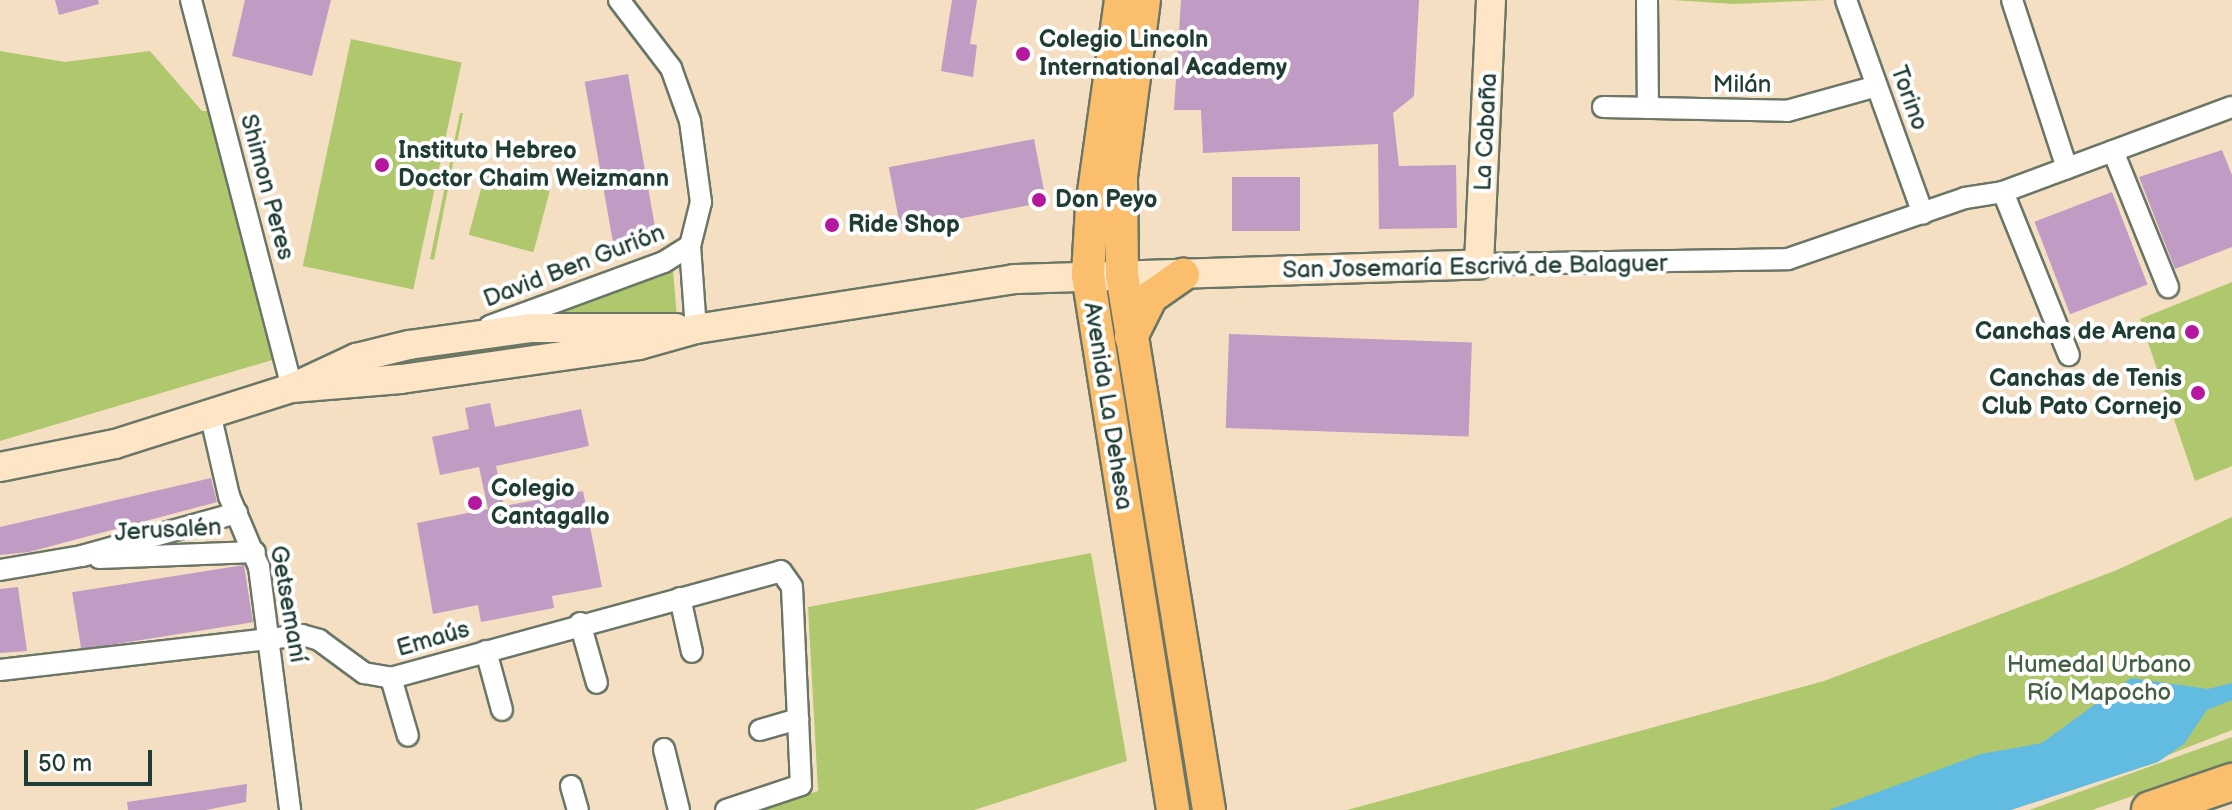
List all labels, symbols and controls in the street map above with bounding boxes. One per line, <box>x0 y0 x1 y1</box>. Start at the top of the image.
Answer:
place label: Colegio Lincoln International Academy <box>1039 26 1287 82</box>
marker: Colegio Lincoln International Academy <box>1014 45 1032 63</box>
street label: Torino <box>1884 62 1934 134</box>
street label: Milán <box>1713 71 1771 99</box>
street label: La Cabaña <box>1469 72 1503 192</box>
street label: Shimon Peres <box>234 111 300 263</box>
place label: Instituto Hebreo Doctor Chaim Weizmann <box>398 137 669 193</box>
marker: Instituto Hebreo Doctor Chaim Weizmann <box>373 156 391 174</box>
place label: Don Peyo <box>1055 186 1157 214</box>
marker: Don Peyo <box>1030 191 1048 209</box>
place label: Ride Shop <box>848 211 960 239</box>
marker: Ride Shop <box>823 216 841 234</box>
street label: David Ben Gurión <box>479 218 669 314</box>
street label: San Josemaría Escrivá de Balaguer <box>1282 249 1668 285</box>
street label: Avenida La Dehesa <box>1077 300 1139 512</box>
place label: Canchas de Arena <box>1975 318 2176 346</box>
marker: Canchas de Arena <box>2183 323 2201 341</box>
place label: Canchas de Tenis Club Pato Cornejo <box>1982 365 2182 421</box>
marker: Canchas de Tenis Club Pato Cornejo <box>2189 384 2207 402</box>
place label: Colegio Cantagallo <box>491 475 610 531</box>
marker: Colegio Cantagallo <box>466 494 484 512</box>
street label: Jerusalén <box>114 513 222 547</box>
street label: Getsemaní <box>264 543 312 665</box>
street label: Emaús <box>393 615 473 663</box>
park label: Humedal Urbano Río Mapocho <box>2007 651 2191 707</box>
scale bar <box>28 734 156 784</box>
text: 50 m <box>38 749 92 778</box>

